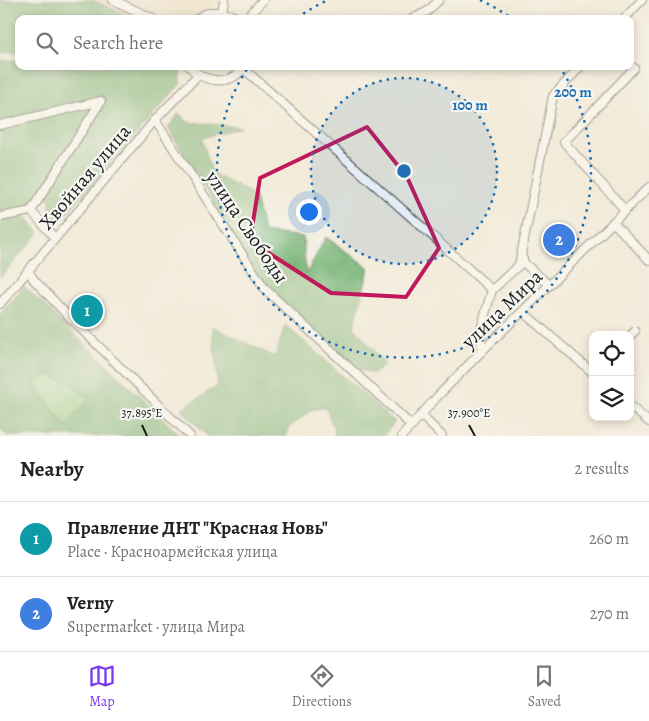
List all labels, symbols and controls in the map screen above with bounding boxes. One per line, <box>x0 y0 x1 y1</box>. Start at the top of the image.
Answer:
search box <box>15 15 634 70</box>
icon: search <box>33 29 61 57</box>
text: Search here <box>73 30 163 56</box>
text: 200 m <box>554 82 592 102</box>
text: 100 m <box>452 95 488 115</box>
street label: Хвойная улица <box>33 118 138 235</box>
centre of rings <box>395 162 413 180</box>
street label: улица Свободы <box>199 165 295 289</box>
your location <box>296 199 322 225</box>
pin: 2 <box>543 221 575 259</box>
street label: улица Мира <box>455 263 549 355</box>
pin: 1 <box>71 292 103 330</box>
map controls <box>589 331 634 421</box>
button: locate <box>589 331 634 376</box>
button: layers <box>589 376 634 421</box>
text: 37.895°E <box>122 405 162 421</box>
text: 37.900°E <box>448 405 490 421</box>
text: Nearby <box>20 455 83 483</box>
text: 2 results <box>574 458 629 480</box>
text: Правление ДНТ "Красная Новь" <box>67 515 328 541</box>
text: 1 <box>33 528 39 550</box>
text: 260 m <box>589 528 629 550</box>
text: Place · Красноармейская улица <box>67 541 278 563</box>
text: Verny <box>67 590 113 616</box>
text: 2 <box>32 603 40 625</box>
text: 270 m <box>590 603 629 625</box>
text: Supermarket · улица Мира <box>67 616 245 638</box>
tab: Map <box>88 662 116 711</box>
tab: Directions <box>292 662 352 711</box>
tab: Saved <box>528 662 561 711</box>

